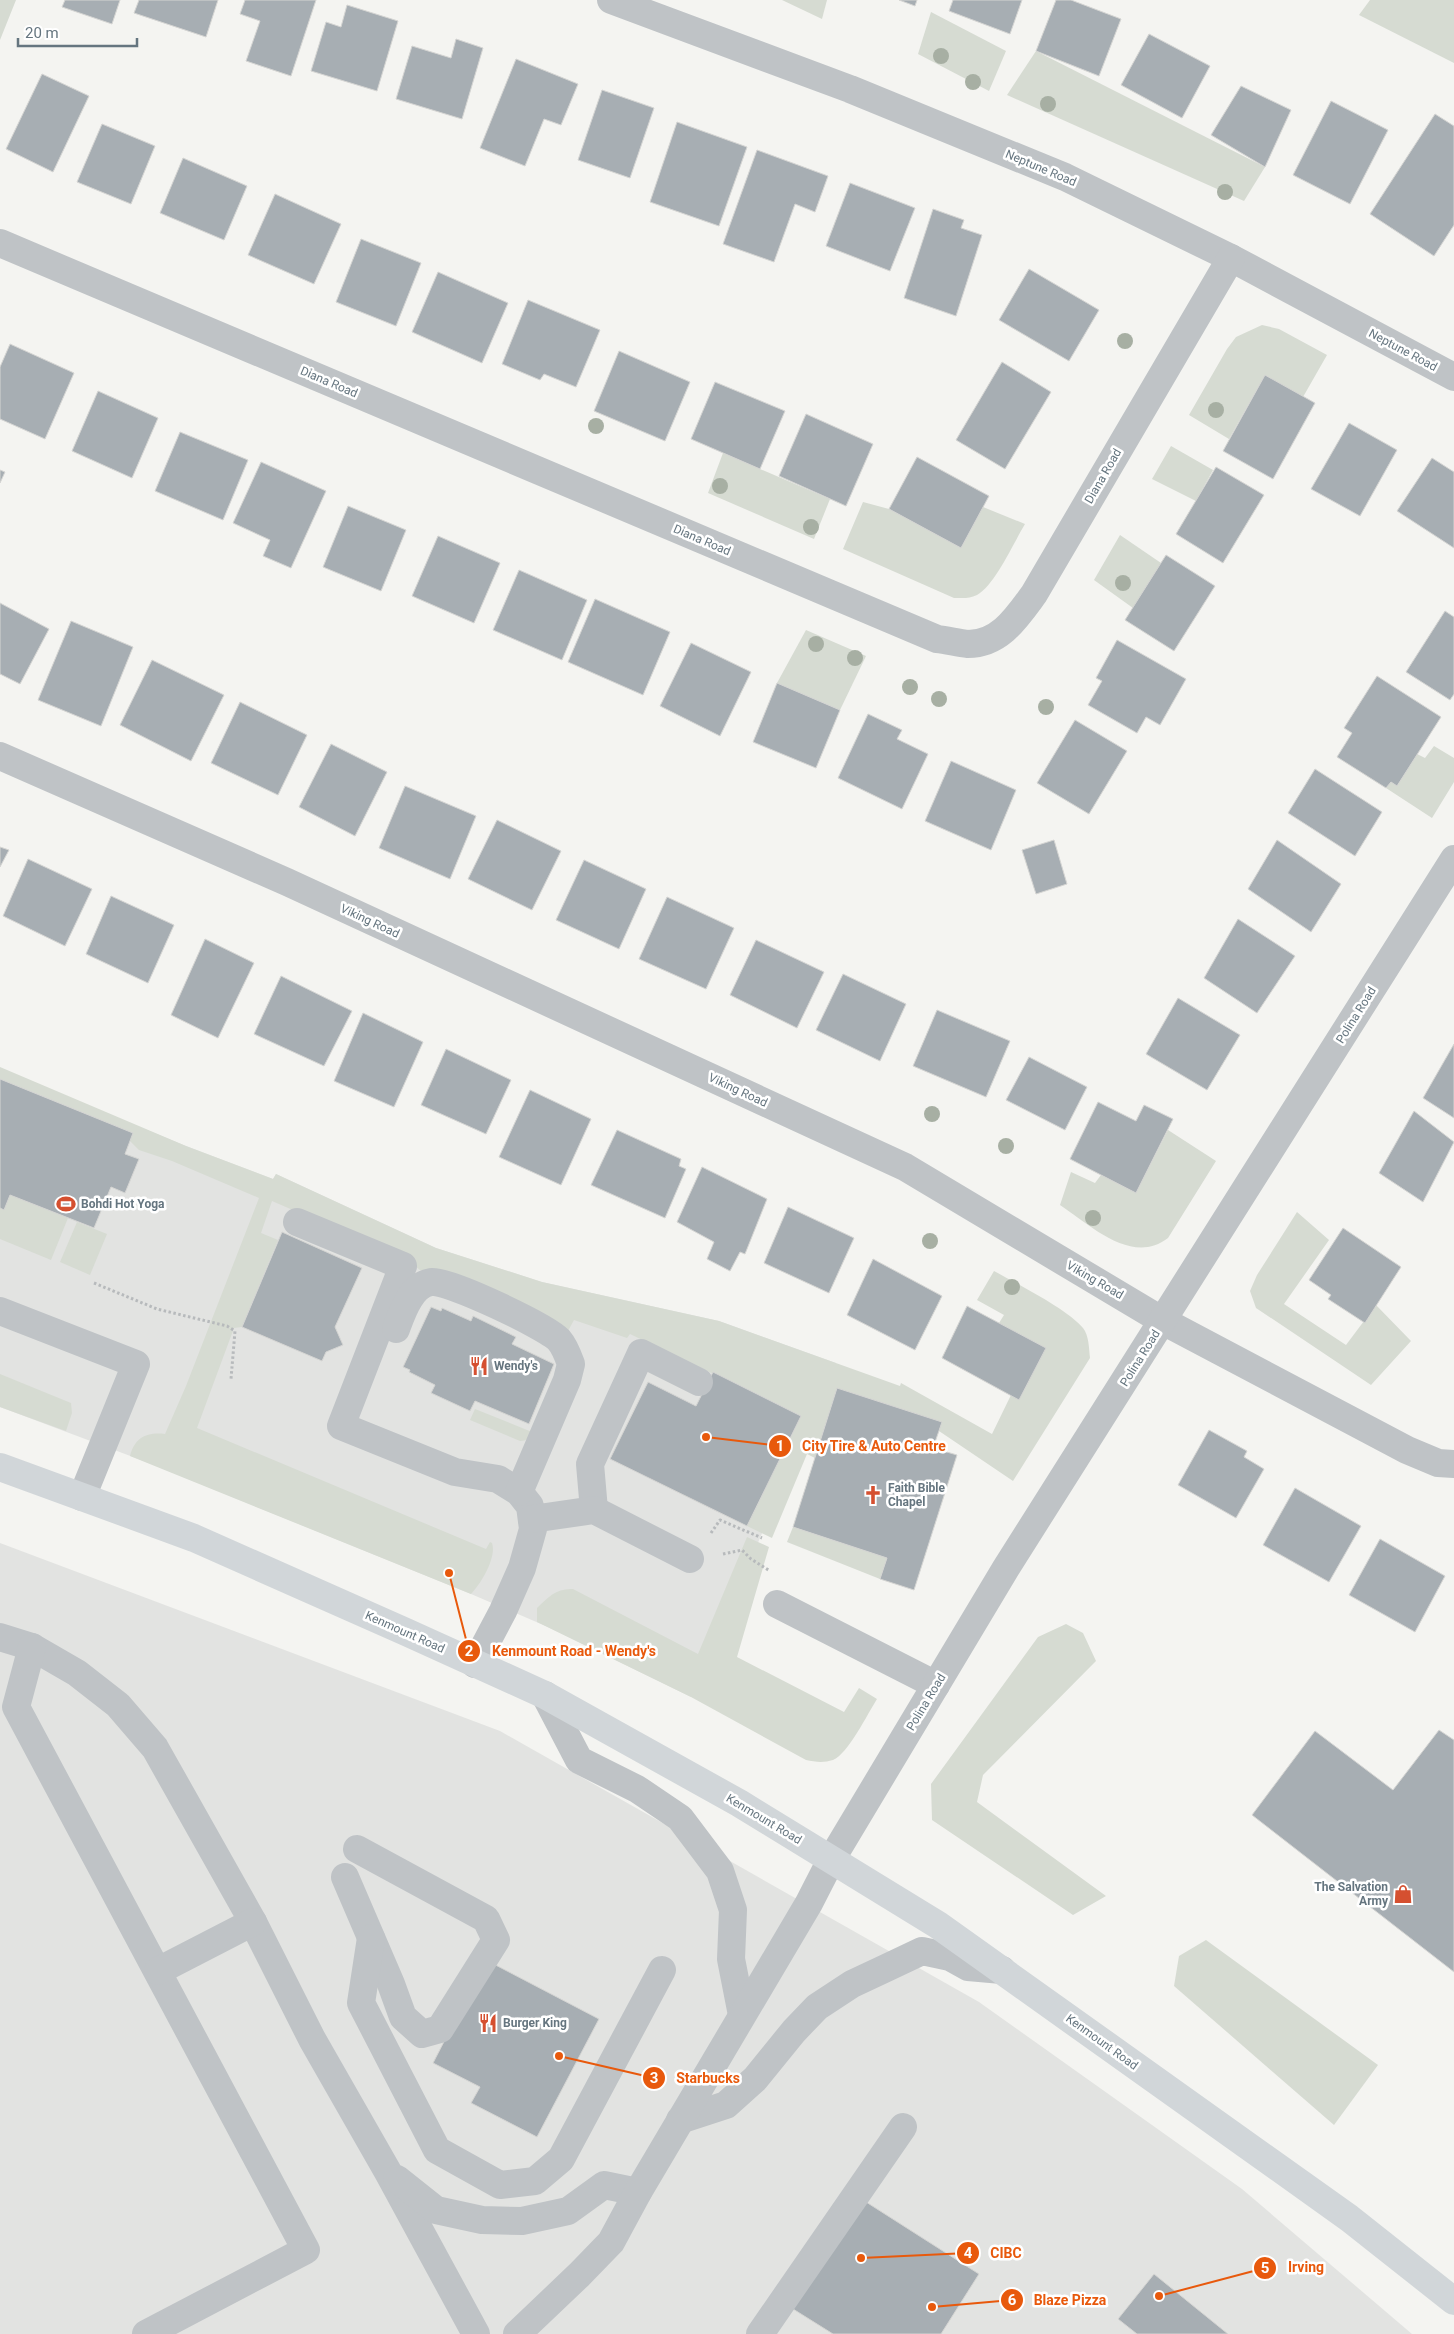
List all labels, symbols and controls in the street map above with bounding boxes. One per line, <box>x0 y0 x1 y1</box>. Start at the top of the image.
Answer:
scale bar <box>18 15 136 47</box>
text: 20 m <box>25 24 59 42</box>
street label: Neptune Road <box>1003 147 1079 189</box>
street label: Neptune Road <box>1366 326 1440 374</box>
street label: Diana Road <box>298 364 360 400</box>
street label: Diana Road <box>1082 446 1124 506</box>
street label: Diana Road <box>671 522 733 558</box>
street label: Viking Road <box>338 901 402 941</box>
street label: Polina Road <box>1333 984 1379 1046</box>
street label: Viking Road <box>706 1070 770 1110</box>
sports icon: Bohdi Hot Yoga <box>55 1193 77 1215</box>
place label: Bohdi Hot Yoga <box>81 1197 165 1211</box>
street label: Viking Road <box>1064 1258 1126 1302</box>
street label: Polina Road <box>1117 1327 1163 1389</box>
restaurant icon: Wendy's <box>468 1355 490 1377</box>
place label: Wendy's <box>494 1359 538 1373</box>
callout: City Tire & Auto Centre <box>767 1432 956 1461</box>
text: 1 <box>776 1437 784 1455</box>
text: City Tire & Auto Centre <box>802 1438 946 1454</box>
place label: Faith Bible Chapel <box>888 1481 946 1509</box>
church icon: Faith Bible Chapel <box>862 1484 884 1506</box>
street label: Kenmount Road <box>363 1608 447 1656</box>
callout: Kenmount Road - Wendy's <box>457 1636 666 1665</box>
text: 2 <box>465 1642 474 1660</box>
text: Kenmount Road - Wendy's <box>492 1643 656 1659</box>
street label: Polina Road <box>904 1671 948 1733</box>
street label: Kenmount Road <box>724 1791 804 1847</box>
place label: The Salvation Army <box>1314 1880 1389 1908</box>
shop icon: The Salvation Army <box>1392 1883 1414 1905</box>
street label: Kenmount Road <box>1063 2011 1141 2073</box>
restaurant icon: Burger King <box>477 2012 499 2034</box>
place label: Burger King <box>503 2016 567 2030</box>
callout: Starbucks <box>641 2063 750 2092</box>
text: 3 <box>650 2069 658 2087</box>
text: Starbucks <box>676 2070 740 2086</box>
callout: CIBC <box>956 2239 1032 2268</box>
text: 4 <box>964 2244 973 2262</box>
text: CIBC <box>990 2245 1022 2261</box>
callout: Irving <box>1253 2253 1334 2282</box>
text: 5 <box>1261 2259 1269 2277</box>
text: Irving <box>1288 2259 1324 2275</box>
callout: Blaze Pizza <box>999 2285 1117 2314</box>
text: 6 <box>1008 2291 1017 2309</box>
text: Blaze Pizza <box>1034 2292 1107 2308</box>

